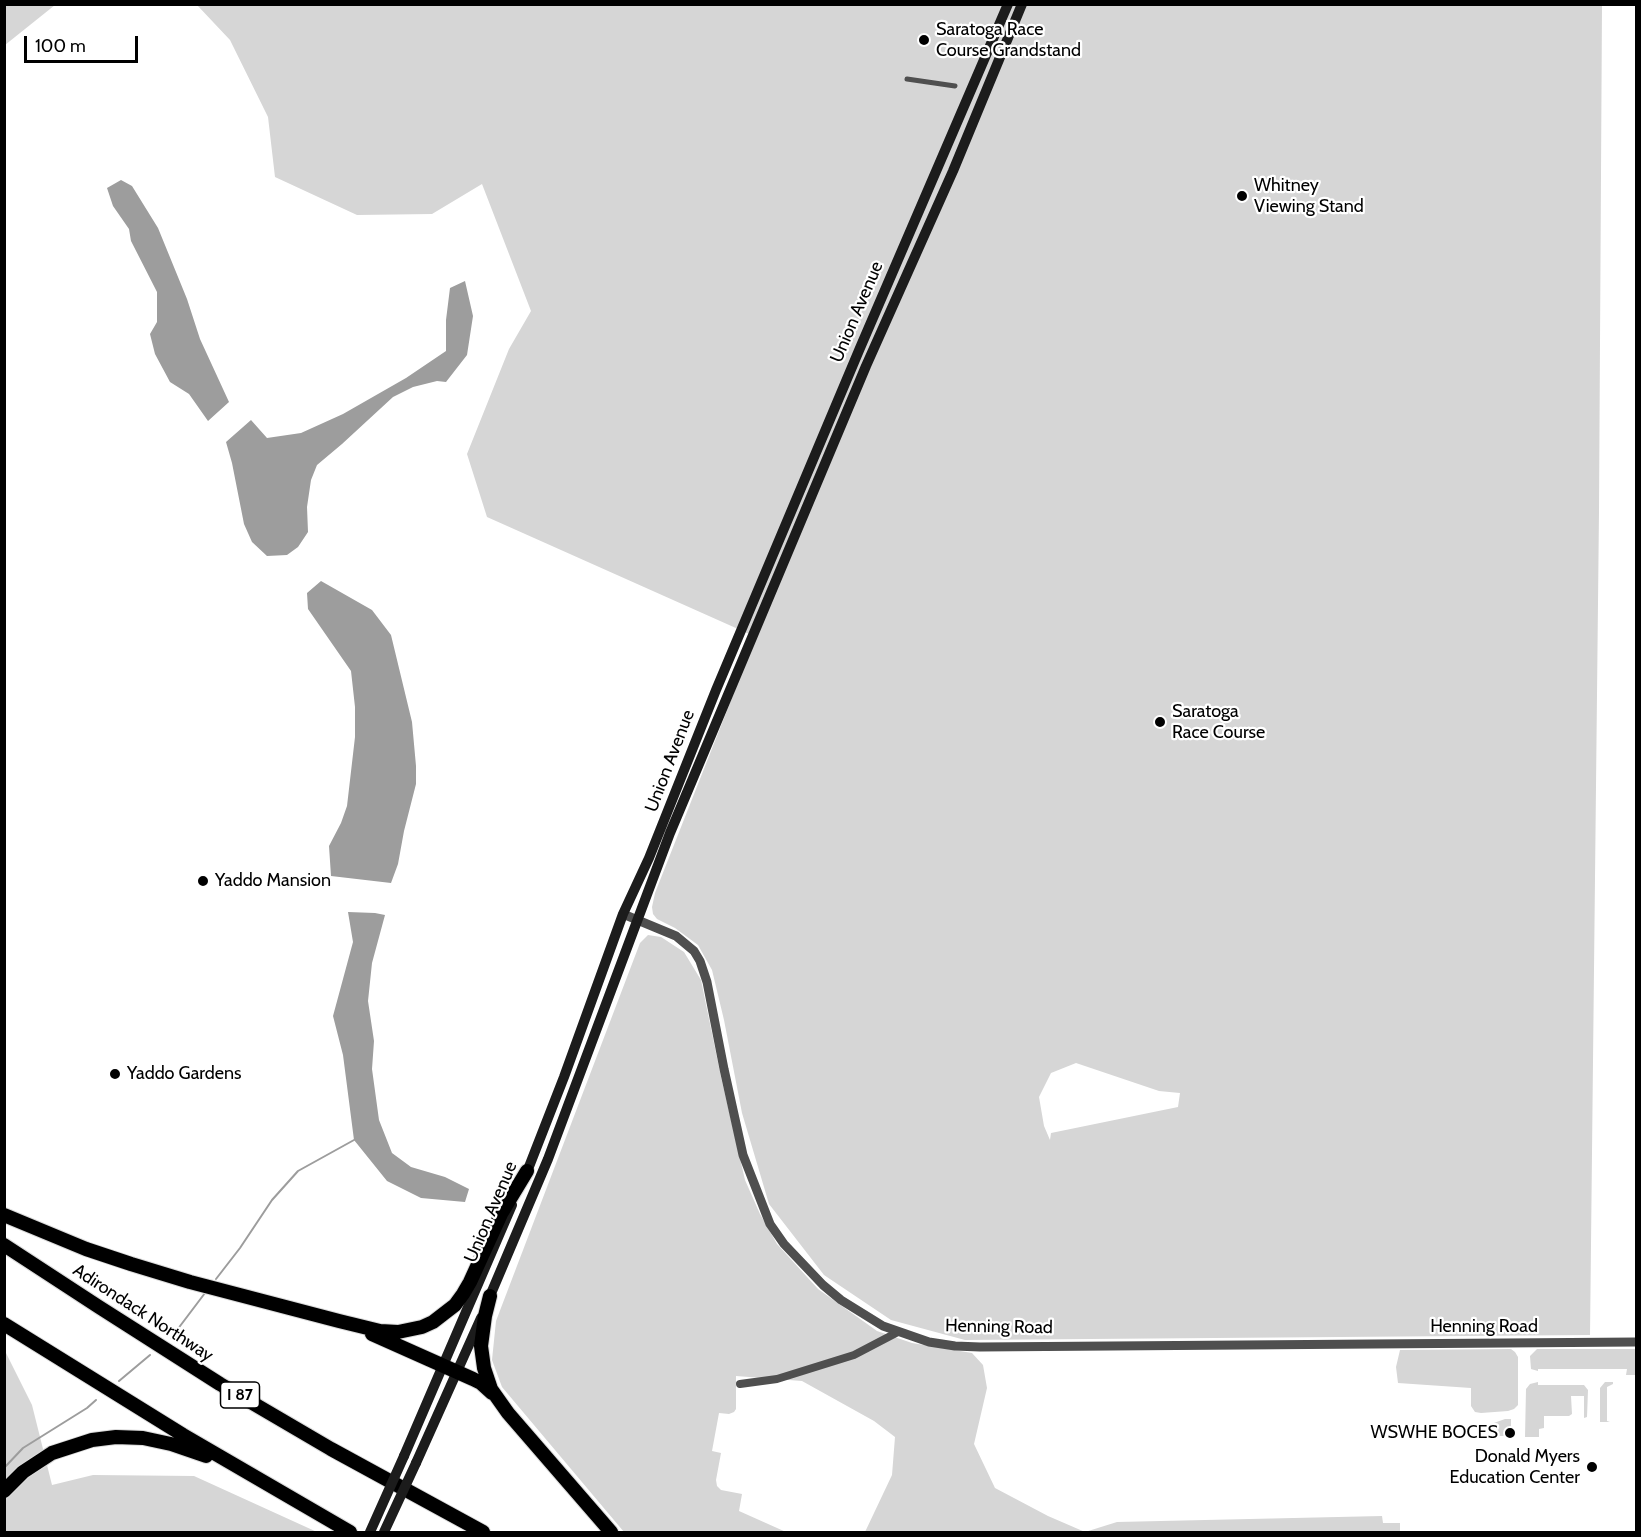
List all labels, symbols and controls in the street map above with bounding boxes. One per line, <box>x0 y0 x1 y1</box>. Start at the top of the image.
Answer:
place label: Saratoga Race Course Grandstand <box>936 19 1081 62</box>
scale bar <box>27 24 141 62</box>
marker: Saratoga Race Course Grandstand <box>917 33 931 47</box>
text: 100 m <box>35 35 86 57</box>
place label: Whitney Viewing Stand <box>1254 175 1364 218</box>
marker: Whitney Viewing Stand <box>1235 189 1249 203</box>
street label: Union Avenue <box>826 258 888 366</box>
place label: Saratoga Race Course <box>1172 701 1265 744</box>
street label: Union Avenue <box>641 707 699 815</box>
marker: Saratoga Race Course <box>1153 715 1167 729</box>
place label: Yaddo Mansion <box>215 870 331 892</box>
marker: Yaddo Mansion <box>196 874 210 888</box>
place label: Yaddo Gardens <box>127 1063 241 1085</box>
marker: Yaddo Gardens <box>108 1067 122 1081</box>
street label: Union Avenue <box>460 1158 522 1266</box>
street label: Adirondack Northway <box>69 1260 217 1366</box>
street label: Henning Road <box>945 1315 1053 1339</box>
street label: Henning Road <box>1430 1316 1538 1338</box>
road number: I 87 <box>220 1382 260 1408</box>
place label: WSWHE BOCES <box>1371 1422 1498 1444</box>
marker: WSWHE BOCES <box>1503 1426 1517 1440</box>
place label: Donald Myers Education Center <box>1450 1446 1580 1488</box>
marker: Donald Myers Education Center <box>1585 1460 1599 1474</box>

